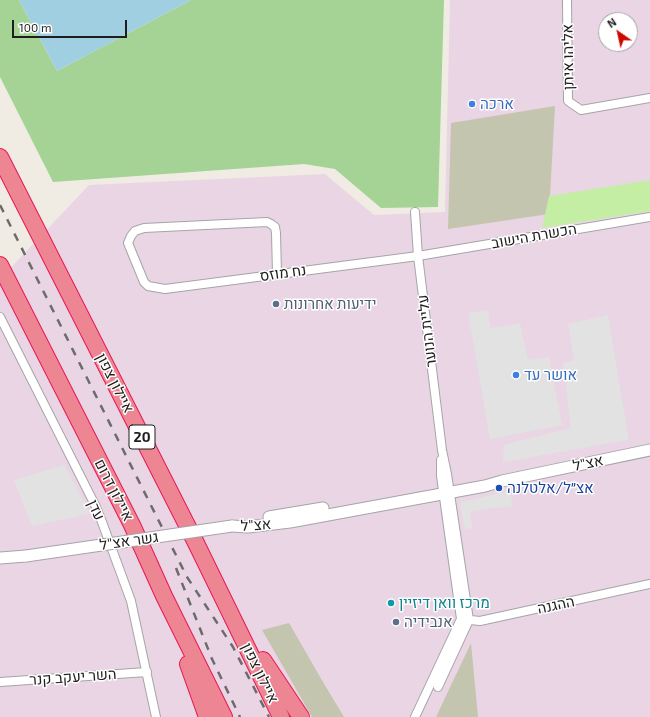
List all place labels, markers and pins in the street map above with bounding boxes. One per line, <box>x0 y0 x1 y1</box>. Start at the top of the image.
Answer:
place label: ארכה <box>480 95 514 113</box>
marker: ארכה <box>467 99 477 109</box>
place label: ידיעות אחרונות <box>284 295 376 313</box>
marker: ידיעות אחרונות <box>271 299 281 309</box>
place label: אושר עד <box>524 366 577 384</box>
marker: אושר עד <box>511 370 521 380</box>
place label: אצ״ל/אלטלנה <box>507 479 594 497</box>
marker: אצ״ל/אלטלנה <box>494 483 504 493</box>
place label: מרכז וואן דיזיין <box>399 594 490 612</box>
marker: מרכז וואן דיזיין <box>386 598 396 608</box>
place label: אנבידיה <box>404 613 453 631</box>
marker: אנבידיה <box>391 617 401 627</box>

